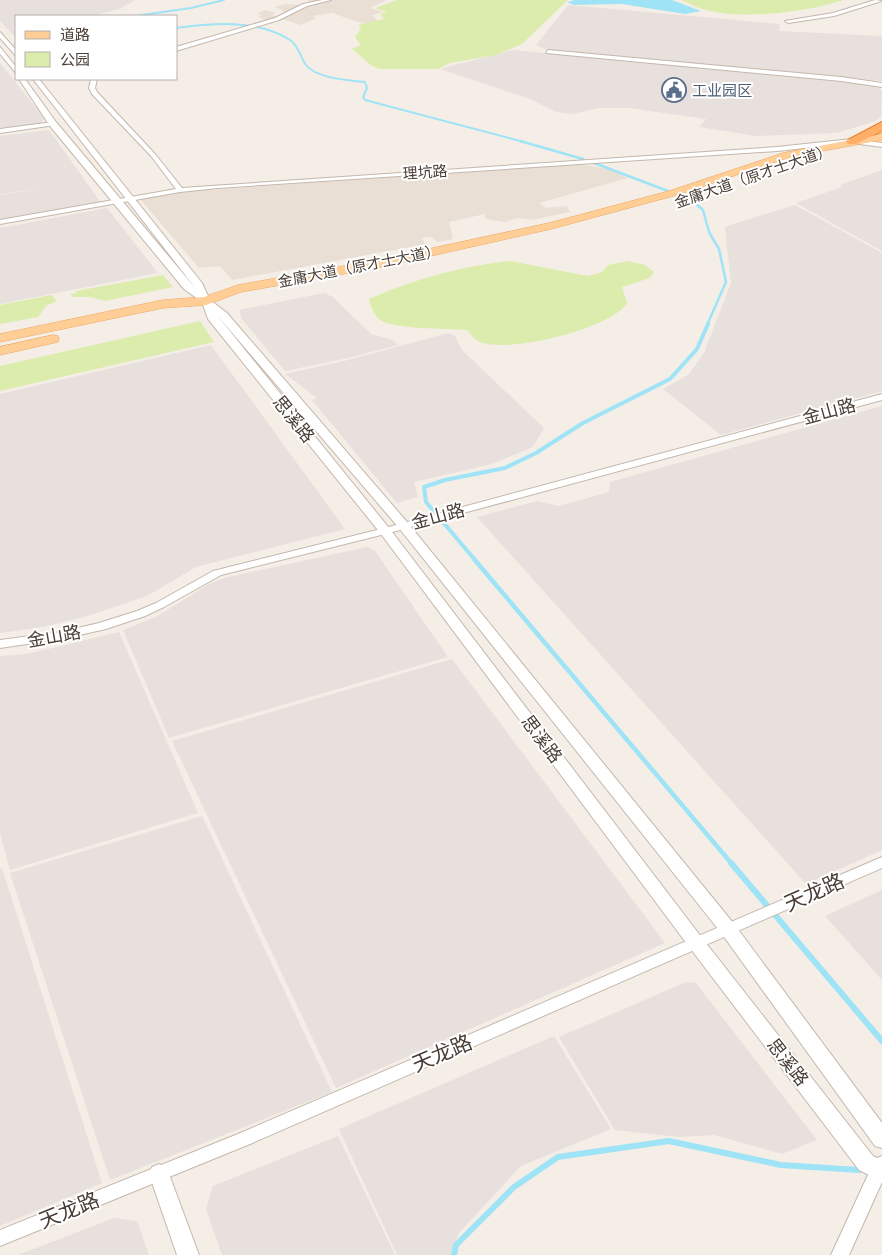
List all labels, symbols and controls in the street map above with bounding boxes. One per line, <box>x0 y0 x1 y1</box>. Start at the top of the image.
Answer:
legend <box>15 15 178 80</box>
text: 道路 <box>60 25 90 44</box>
text: 公园 <box>60 50 90 69</box>
public building icon: 工业园区 <box>661 77 687 103</box>
place label: 工业园区 <box>692 81 752 100</box>
street label: 金庸大道（原才士大道） <box>672 140 834 212</box>
street label: 理坑路 <box>402 161 448 183</box>
street label: 金庸大道（原才士大道） <box>276 241 442 291</box>
street label: 思溪路 <box>269 391 319 447</box>
street label: 金山路 <box>800 394 858 428</box>
street label: 金山路 <box>409 499 467 533</box>
street label: 金山路 <box>26 621 82 651</box>
street label: 思溪路 <box>517 711 567 767</box>
street label: 天龙路 <box>780 868 848 916</box>
street label: 天龙路 <box>408 1029 476 1077</box>
street label: 思溪路 <box>763 1034 813 1090</box>
street label: 天龙路 <box>35 1187 103 1233</box>

